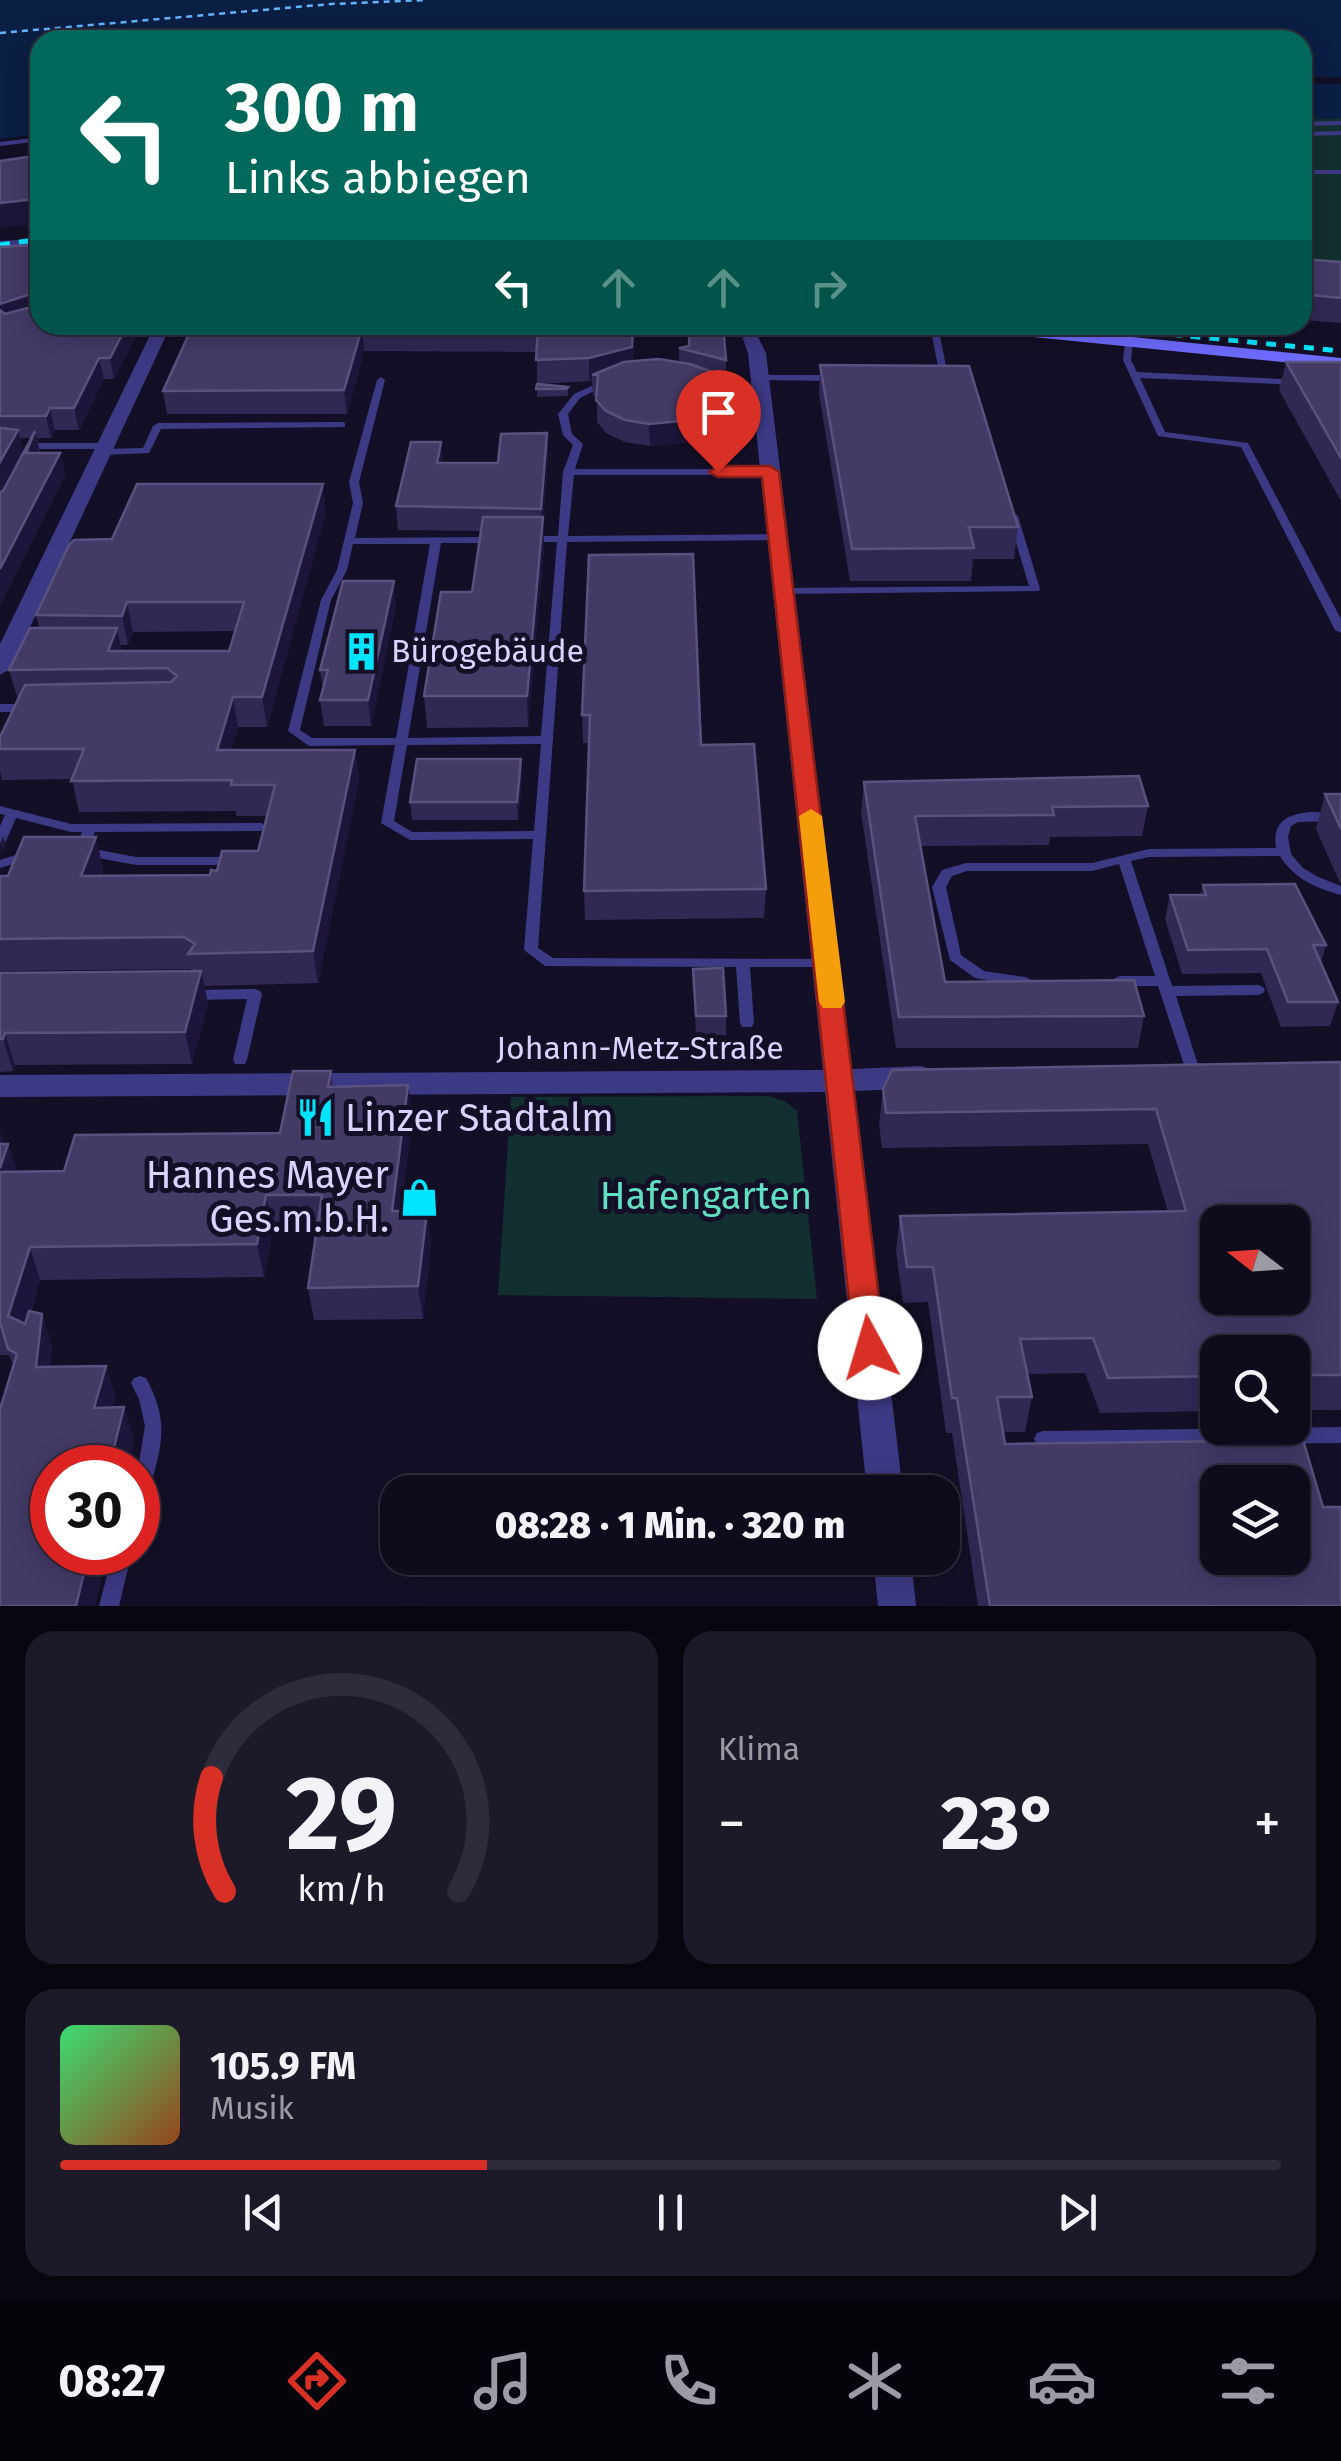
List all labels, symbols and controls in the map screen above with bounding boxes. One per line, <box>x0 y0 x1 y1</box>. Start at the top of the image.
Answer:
text: 300 m <box>225 66 419 150</box>
icon: left <box>60 70 190 200</box>
text: Links abbiegen <box>225 151 531 205</box>
icon: left <box>486 260 541 315</box>
icon: ahead <box>591 260 646 315</box>
icon: ahead <box>696 260 751 315</box>
icon: right <box>801 260 856 315</box>
pin <box>676 370 761 473</box>
icon: arrive <box>691 385 746 440</box>
building icon: Bürogebäude <box>340 630 382 672</box>
place label: Bürogebäude <box>391 632 584 670</box>
street label: Johann-Metz-Straße <box>496 1029 784 1067</box>
place label: Linzer Stadtalm <box>345 1095 614 1141</box>
restaurant icon: Linzer Stadtalm <box>294 1097 336 1139</box>
place label: Hannes Mayer Ges.m.b.H. <box>146 1152 389 1242</box>
park label: Hafengarten <box>600 1173 812 1219</box>
shop icon: Hannes Mayer Ges.m.b.H. <box>398 1176 440 1218</box>
north arrow <box>1200 1205 1310 1315</box>
map controls <box>1200 1205 1310 1575</box>
position arrow <box>818 1296 922 1400</box>
button: search <box>1200 1335 1310 1445</box>
speed limit sign: 30 <box>30 1445 160 1575</box>
button: layers <box>1200 1465 1310 1575</box>
text: 08:28 · 1 Min. · 320 m <box>495 1502 845 1548</box>
text: Klima <box>718 1730 800 1768</box>
text: 29 <box>286 1752 397 1877</box>
text: 23° <box>941 1779 1058 1869</box>
text: − <box>718 1791 746 1857</box>
text: + <box>1254 1791 1281 1857</box>
text: km/h <box>297 1868 386 1910</box>
text: 105.9 FM <box>210 2043 356 2089</box>
text: Musik <box>210 2089 294 2127</box>
icon: previous <box>236 2185 291 2240</box>
icon: pause <box>643 2185 698 2240</box>
icon: next <box>1050 2185 1105 2240</box>
icon: directions <box>282 2346 352 2416</box>
icon: music <box>468 2346 538 2416</box>
icon: phone <box>654 2346 724 2416</box>
icon: climate <box>840 2346 910 2416</box>
icon: car <box>1027 2346 1097 2416</box>
icon: filters <box>1213 2346 1283 2416</box>
text: 08:27 <box>58 2354 165 2408</box>

